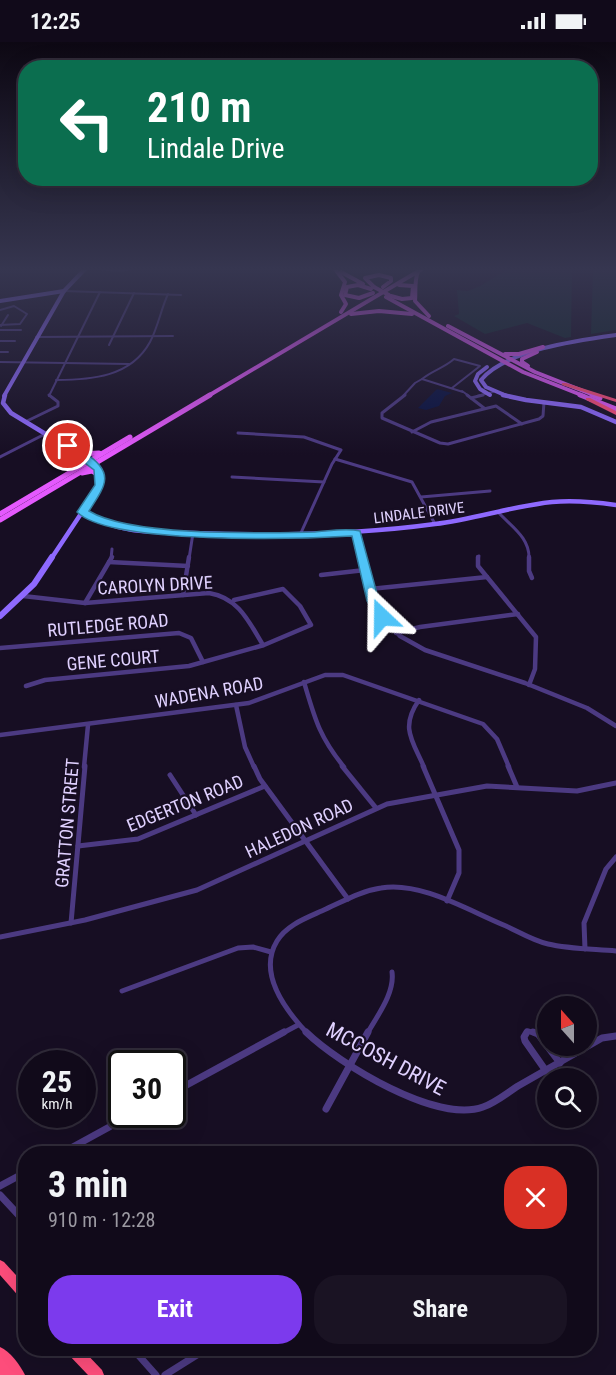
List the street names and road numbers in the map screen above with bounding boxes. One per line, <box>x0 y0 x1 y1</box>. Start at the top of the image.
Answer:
street label: LINDALE DRIVE <box>373 498 465 528</box>
street label: CAROLYN DRIVE <box>97 571 213 599</box>
street label: RUTLEDGE ROAD <box>47 609 169 641</box>
street label: GENE COURT <box>66 645 160 675</box>
street label: WADENA ROAD <box>153 672 265 712</box>
street label: GRATTON STREET <box>51 757 83 889</box>
street label: EDGERTON ROAD <box>124 770 246 836</box>
street label: HALEDON ROAD <box>242 794 356 862</box>
street label: MCCOSH DRIVE <box>322 1018 450 1100</box>

